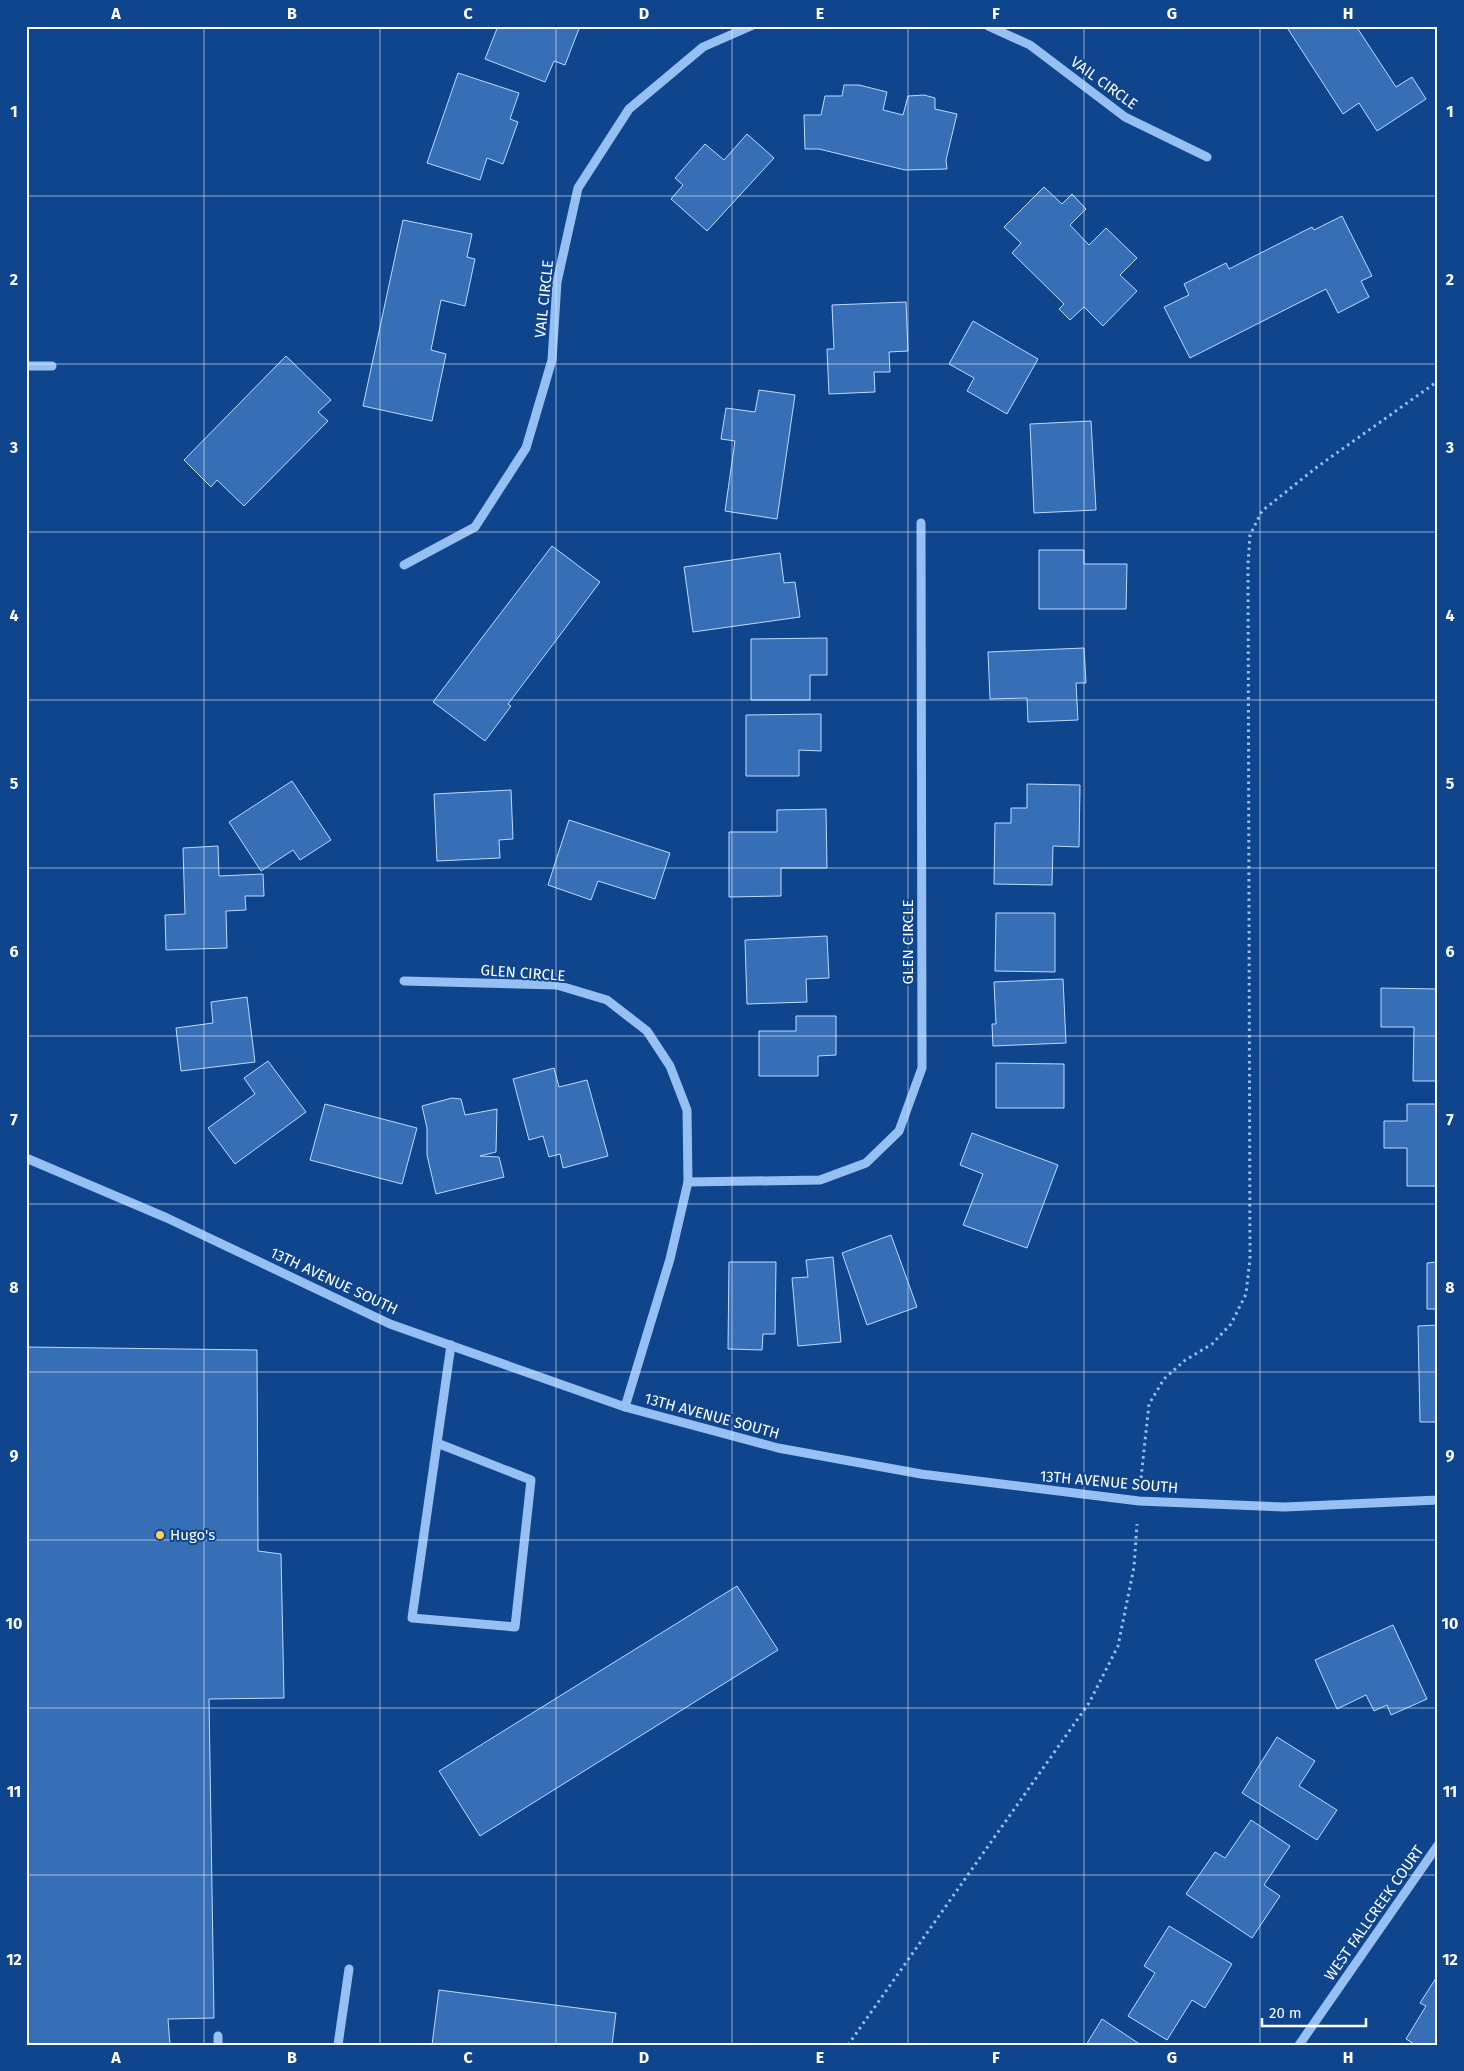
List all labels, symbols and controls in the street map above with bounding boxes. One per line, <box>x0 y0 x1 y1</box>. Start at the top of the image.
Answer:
text: A <box>110 4 121 23</box>
text: B <box>287 4 297 23</box>
text: C <box>463 4 473 23</box>
text: D <box>639 4 649 23</box>
text: E <box>816 4 824 23</box>
text: F <box>992 4 1000 23</box>
text: G <box>1167 4 1177 23</box>
text: H <box>1343 4 1353 23</box>
street label: VAIL CIRCLE <box>1067 53 1141 113</box>
text: 1 <box>10 102 18 121</box>
text: 1 <box>1446 102 1454 121</box>
street label: VAIL CIRCLE <box>531 259 557 339</box>
text: 2 <box>10 270 18 289</box>
text: 2 <box>1446 270 1454 289</box>
text: 3 <box>9 438 18 457</box>
text: 3 <box>1445 438 1454 457</box>
text: 4 <box>9 606 19 625</box>
text: 4 <box>1445 606 1455 625</box>
text: 5 <box>10 774 19 793</box>
text: 5 <box>1446 774 1455 793</box>
street label: GLEN CIRCLE <box>899 900 917 984</box>
text: 6 <box>9 942 19 961</box>
text: 6 <box>1445 942 1455 961</box>
street label: GLEN CIRCLE <box>480 961 566 985</box>
text: 7 <box>10 1110 18 1129</box>
text: 7 <box>1446 1110 1454 1129</box>
street label: 13TH AVENUE SOUTH <box>267 1243 401 1319</box>
text: 8 <box>9 1278 19 1297</box>
text: 8 <box>1445 1278 1455 1297</box>
street label: 13TH AVENUE SOUTH <box>643 1389 781 1443</box>
text: 9 <box>10 1446 19 1465</box>
text: 9 <box>1446 1446 1455 1465</box>
street label: 13TH AVENUE SOUTH <box>1039 1467 1179 1497</box>
place label: Hugo's <box>170 1526 215 1544</box>
marker: Hugo's <box>154 1529 166 1541</box>
text: 10 <box>6 1614 22 1633</box>
text: 10 <box>1442 1614 1458 1633</box>
text: 11 <box>7 1782 21 1801</box>
text: 11 <box>1443 1782 1457 1801</box>
street label: WEST FALLCREEK COURT <box>1321 1842 1428 1984</box>
text: 12 <box>6 1950 22 1969</box>
text: 12 <box>1442 1950 1458 1969</box>
scale bar <box>1262 1996 1365 2028</box>
text: 20 m <box>1269 2004 1302 2022</box>
text: A <box>110 2048 121 2067</box>
text: B <box>287 2048 297 2067</box>
text: C <box>463 2048 473 2067</box>
text: D <box>639 2048 649 2067</box>
text: E <box>816 2048 824 2067</box>
text: F <box>992 2048 1000 2067</box>
text: G <box>1167 2048 1177 2067</box>
text: H <box>1343 2048 1353 2067</box>

